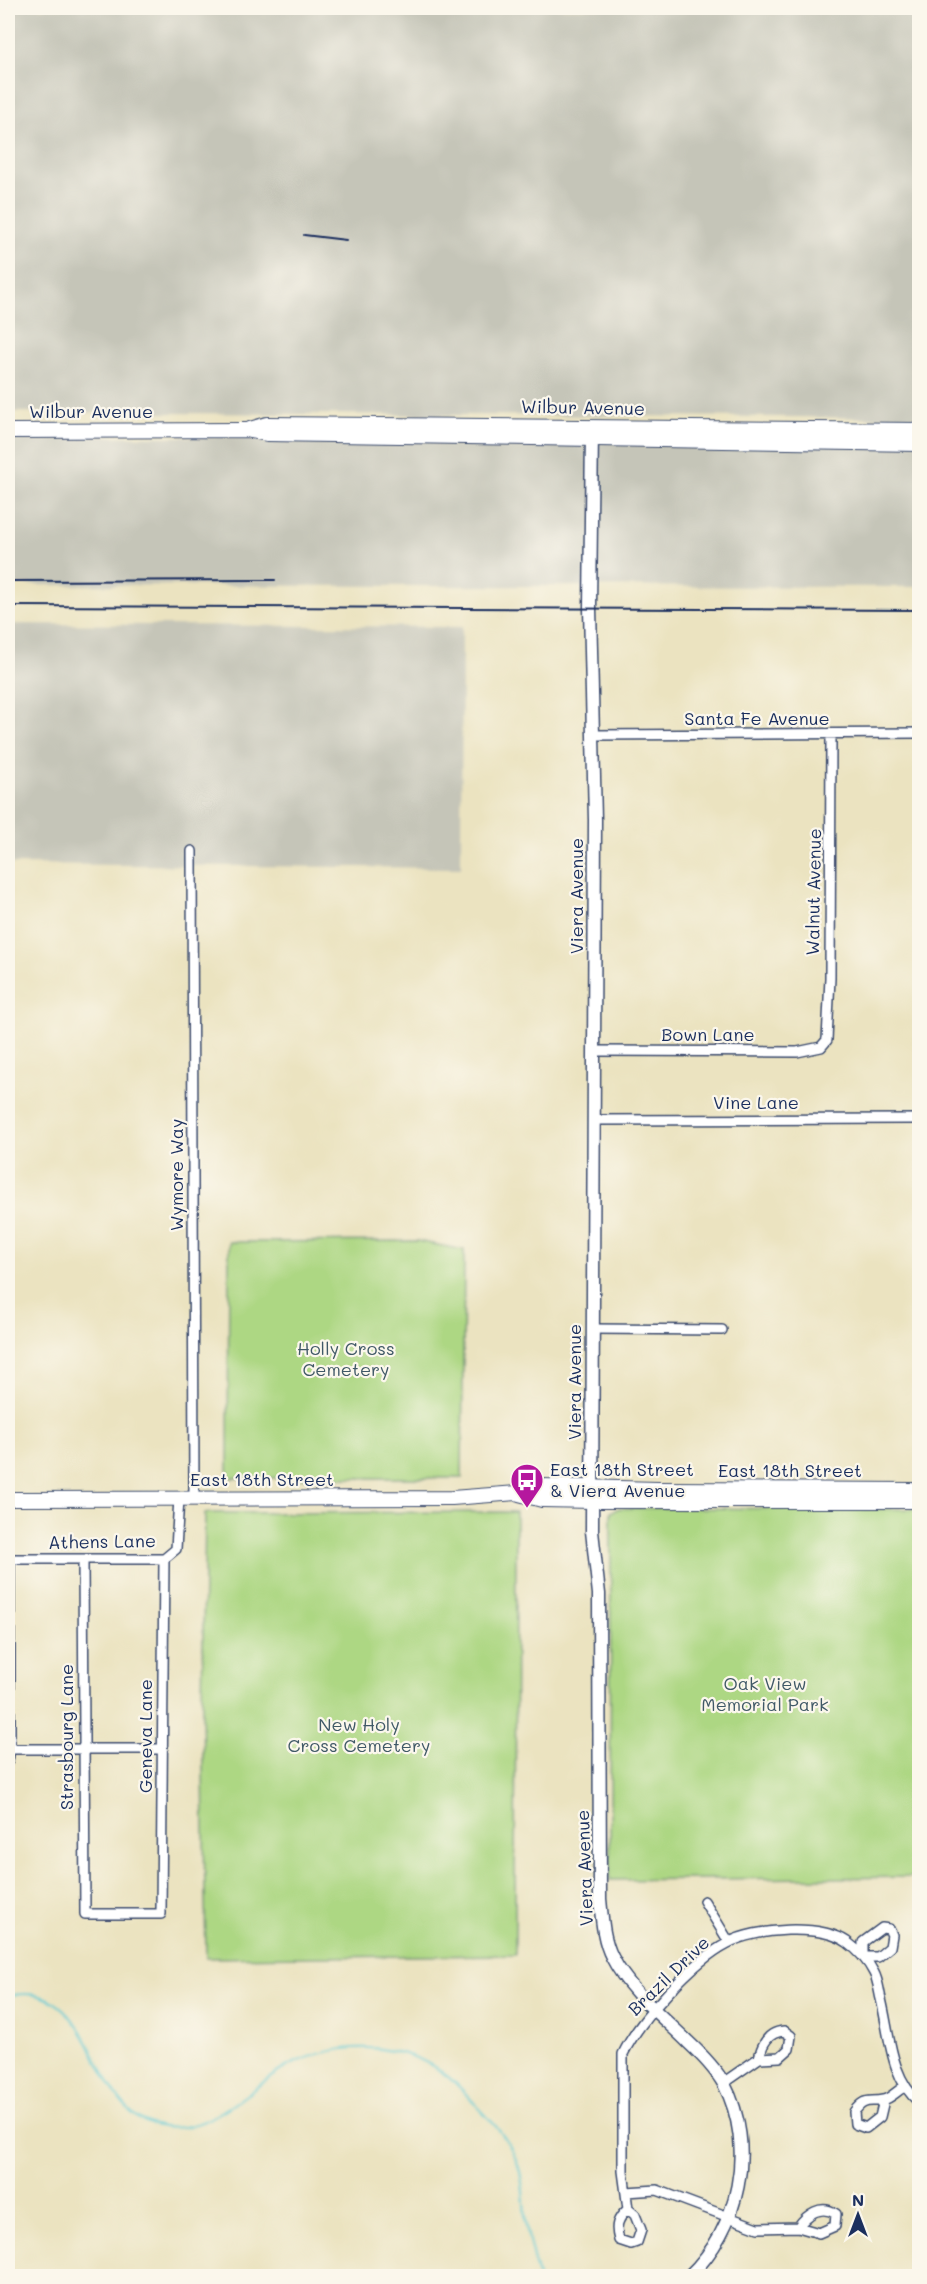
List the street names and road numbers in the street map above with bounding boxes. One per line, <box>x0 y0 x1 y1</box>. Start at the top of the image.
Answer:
street label: Wilbur Avenue <box>521 394 645 420</box>
street label: Wilbur Avenue <box>29 399 153 423</box>
street label: Santa Fe Avenue <box>684 706 830 730</box>
street label: Walnut Avenue <box>800 828 826 956</box>
street label: Viera Avenue <box>564 838 588 954</box>
street label: Bown Lane <box>661 1022 755 1046</box>
street label: Vine Lane <box>713 1090 799 1114</box>
street label: Wymore Way <box>164 1119 188 1231</box>
street label: Viera Avenue <box>562 1324 586 1440</box>
street label: East 18th Street <box>718 1458 862 1482</box>
street label: East 18th Street <box>190 1467 334 1491</box>
street label: Athens Lane <box>48 1528 156 1554</box>
street label: Strasbourg Lane <box>54 1664 78 1810</box>
street label: Geneva Lane <box>133 1679 157 1793</box>
street label: Viera Avenue <box>570 1809 598 1927</box>
street label: Brazil Drive <box>622 1930 714 2020</box>

